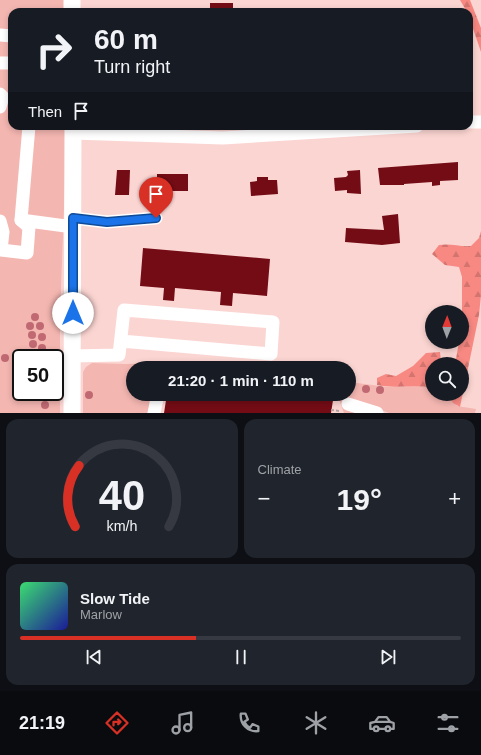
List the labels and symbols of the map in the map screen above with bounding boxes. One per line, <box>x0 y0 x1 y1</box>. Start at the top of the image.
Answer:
pin <box>139 177 173 218</box>
position arrow <box>52 292 94 334</box>
north arrow <box>425 305 469 349</box>
speed limit sign: 50 <box>12 349 64 401</box>

